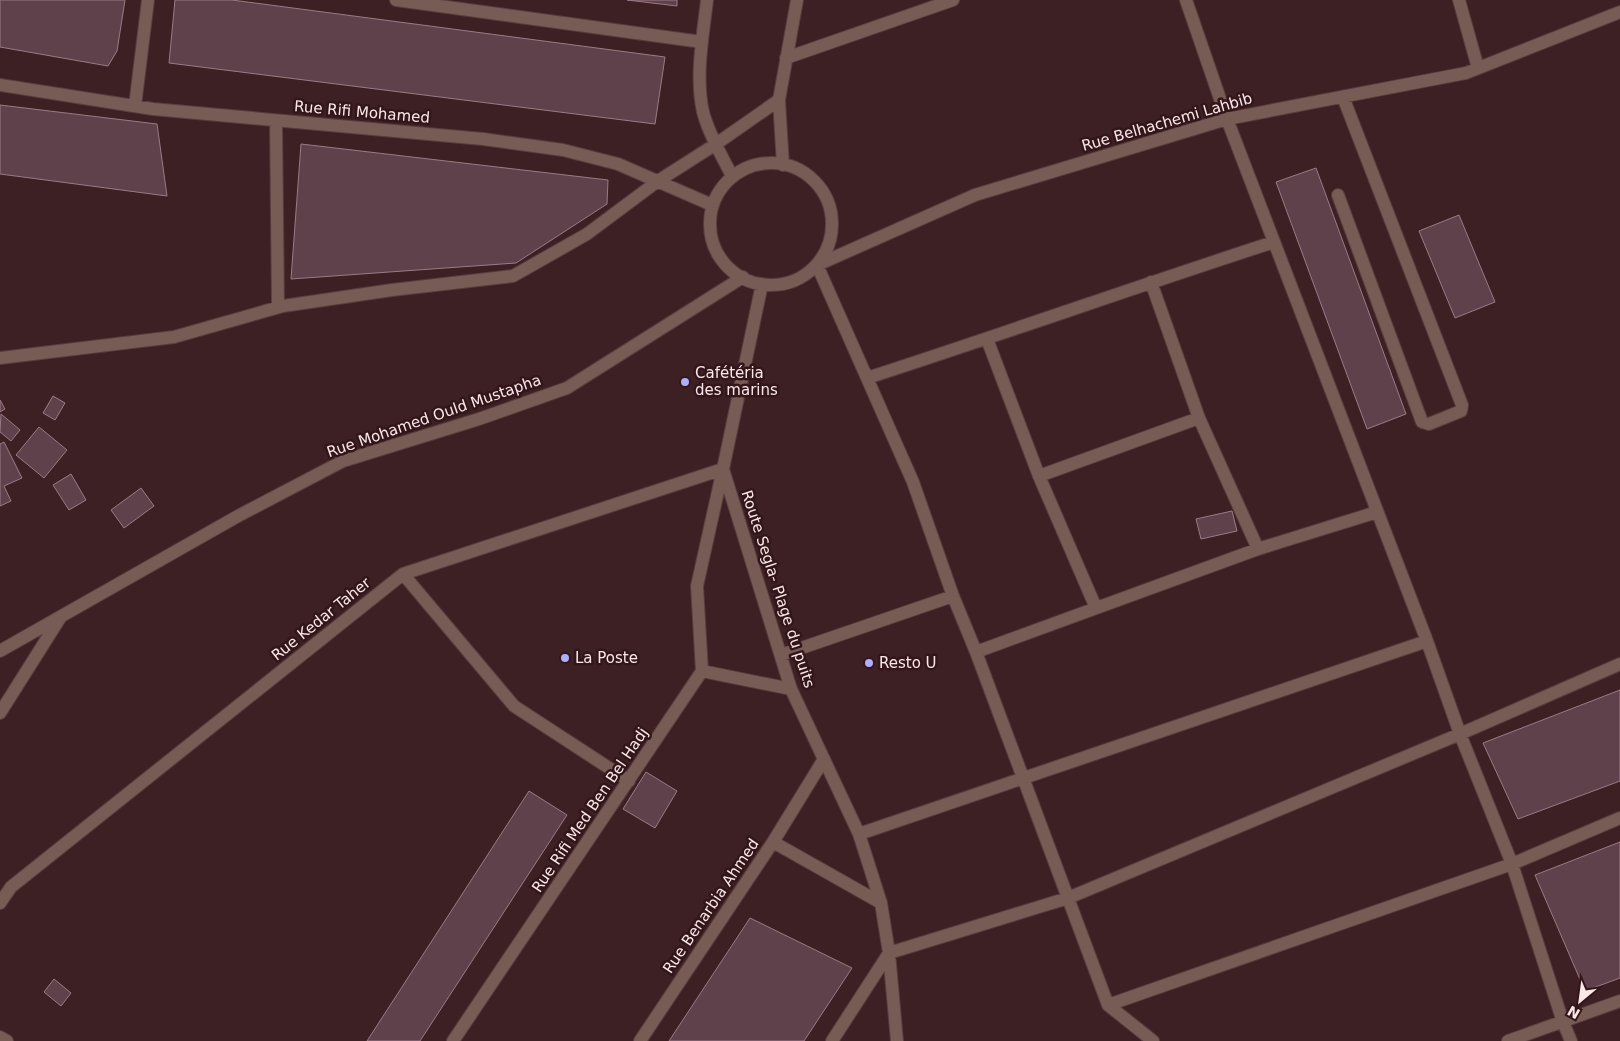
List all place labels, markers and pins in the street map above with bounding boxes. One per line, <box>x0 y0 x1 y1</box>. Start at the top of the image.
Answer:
place label: Cafétéria des marins <box>695 364 778 399</box>
marker: Cafétéria des marins <box>679 376 691 388</box>
place label: La Poste <box>575 649 638 667</box>
marker: La Poste <box>559 652 571 664</box>
place label: Resto U <box>879 654 937 672</box>
marker: Resto U <box>863 657 875 669</box>

